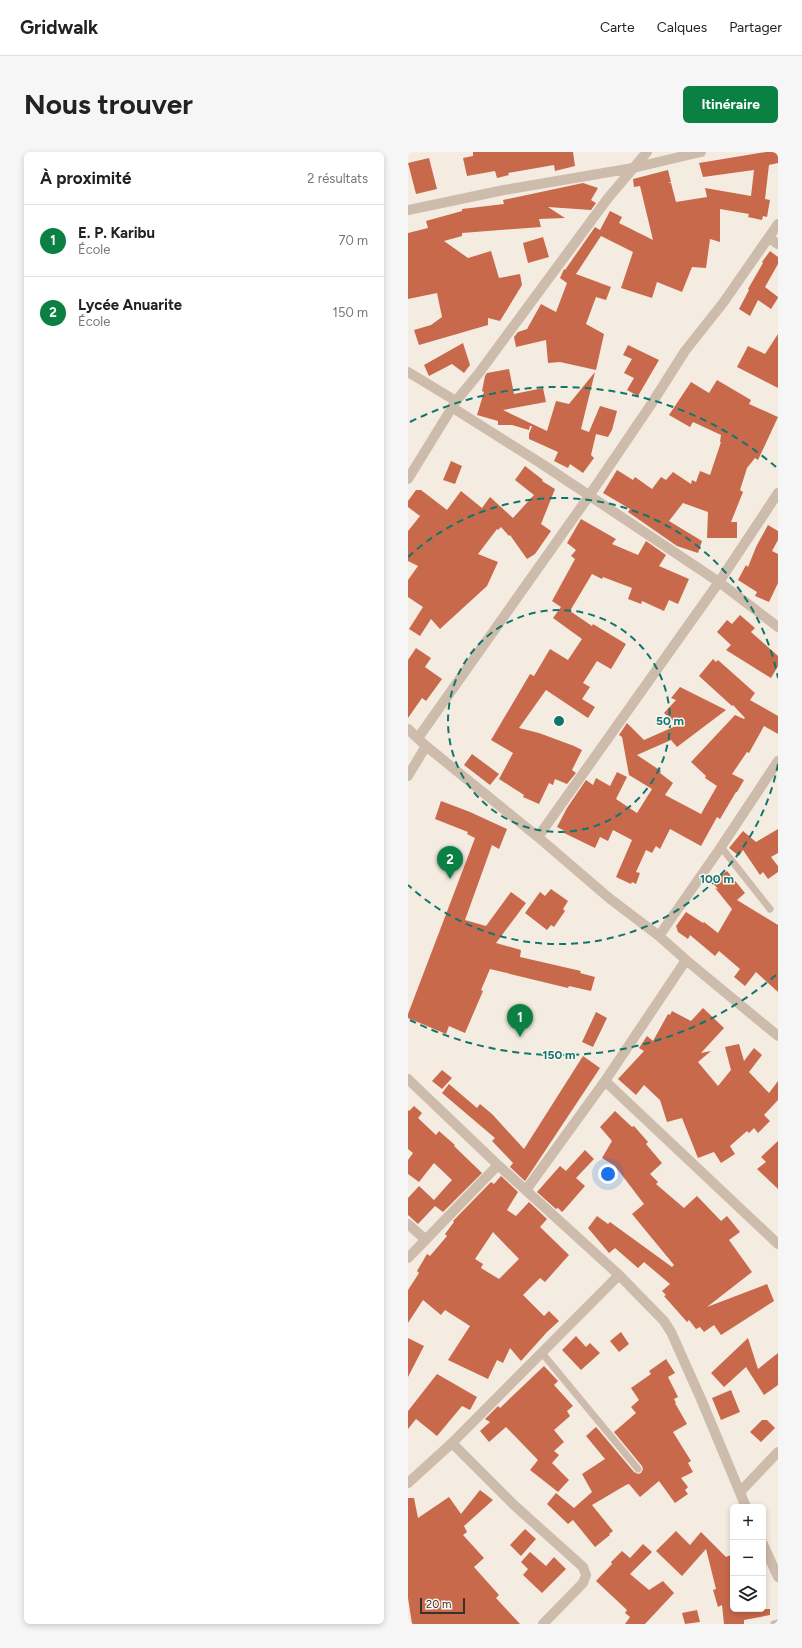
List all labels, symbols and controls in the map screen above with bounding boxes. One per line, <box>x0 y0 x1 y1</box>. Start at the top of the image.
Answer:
text: Gridwalk <box>20 16 98 39</box>
text: Carte <box>600 19 635 36</box>
text: Calques <box>657 19 707 36</box>
text: Partager <box>729 19 782 36</box>
button: Itinéraire <box>683 86 778 123</box>
text: Nous trouver <box>24 87 193 121</box>
text: À proximité <box>40 168 131 188</box>
text: 2 résultats <box>307 171 368 186</box>
text: E. P. Karibu <box>78 224 155 242</box>
text: 1 <box>50 233 56 248</box>
text: 70 m <box>338 233 368 248</box>
text: École <box>78 242 110 257</box>
text: Lycée Anuarite <box>78 296 182 314</box>
text: 2 <box>49 305 57 320</box>
text: 150 m <box>333 305 368 320</box>
text: École <box>78 314 110 329</box>
centre of rings <box>552 714 566 728</box>
text: 50 m <box>656 714 684 728</box>
pin: 2 <box>437 846 463 879</box>
text: 100 m <box>700 872 734 886</box>
pin: 1 <box>507 1004 533 1037</box>
text: 150 m <box>542 1048 576 1062</box>
your location <box>598 1164 618 1184</box>
map controls <box>730 1504 766 1612</box>
button: + <box>730 1504 766 1540</box>
button: − <box>730 1540 766 1576</box>
button: layers <box>730 1576 766 1612</box>
scale bar <box>420 1596 465 1615</box>
text: 20 m <box>426 1598 451 1611</box>

